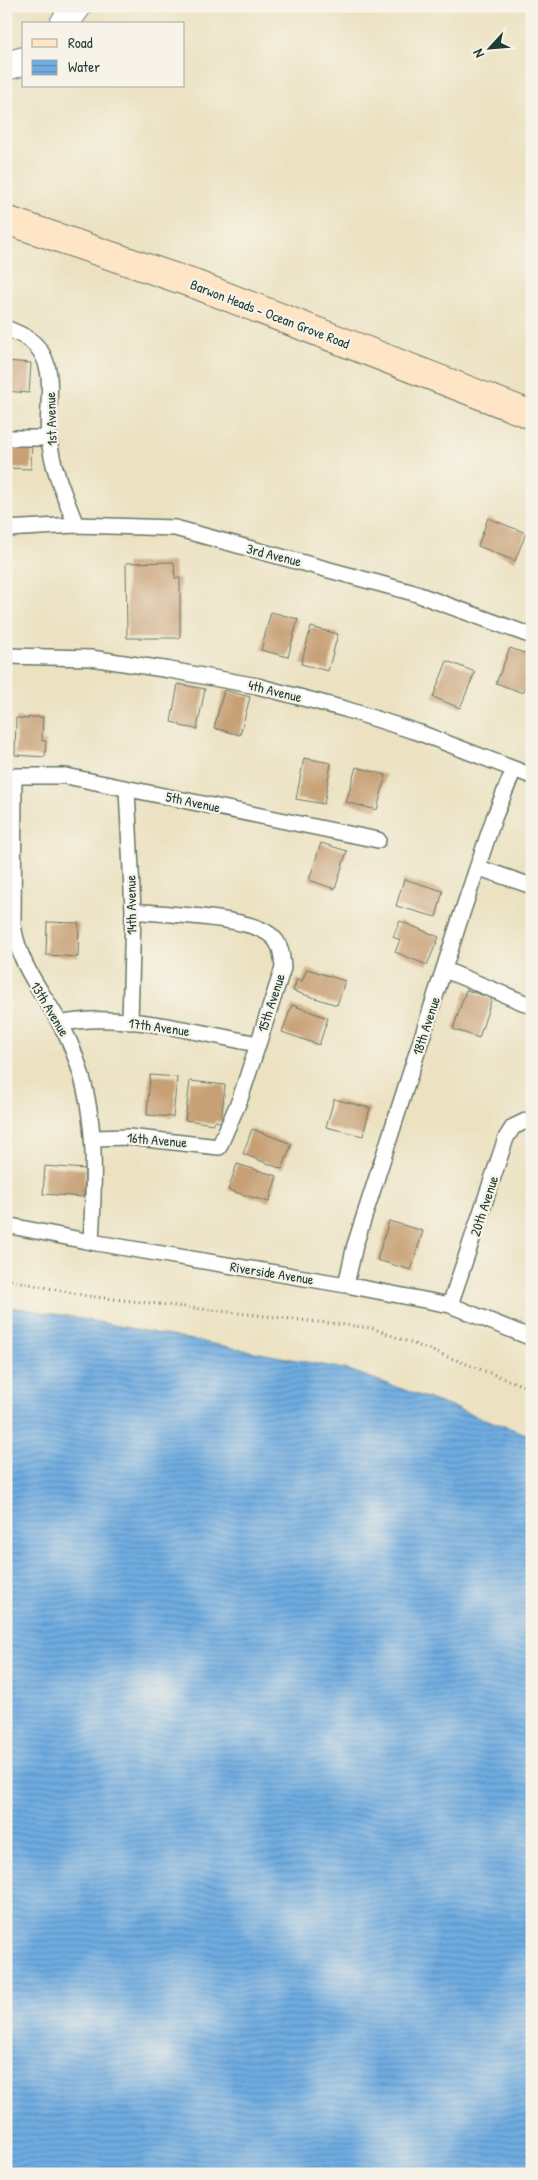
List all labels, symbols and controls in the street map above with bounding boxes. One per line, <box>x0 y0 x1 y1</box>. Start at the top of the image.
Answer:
legend <box>22 22 185 88</box>
north arrow <box>466 22 516 72</box>
text: Road <box>68 32 93 53</box>
text: N <box>467 46 488 61</box>
text: Water <box>68 56 100 77</box>
street label: Barwon Heads - Ocean Grove Road <box>188 274 353 353</box>
street label: 1st Avenue <box>40 391 61 446</box>
street label: 3rd Avenue <box>245 539 304 571</box>
street label: 4th Avenue <box>246 675 304 706</box>
street label: 5th Avenue <box>164 786 223 817</box>
street label: 14th Avenue <box>120 875 141 935</box>
street label: 15th Avenue <box>252 971 289 1035</box>
street label: 13th Avenue <box>27 978 74 1040</box>
street label: 18th Avenue <box>407 994 444 1058</box>
street label: 17th Avenue <box>127 1013 191 1040</box>
street label: 16th Avenue <box>126 1127 188 1152</box>
street label: 20th Avenue <box>465 1173 502 1238</box>
street label: Riverside Avenue <box>229 1257 316 1289</box>

